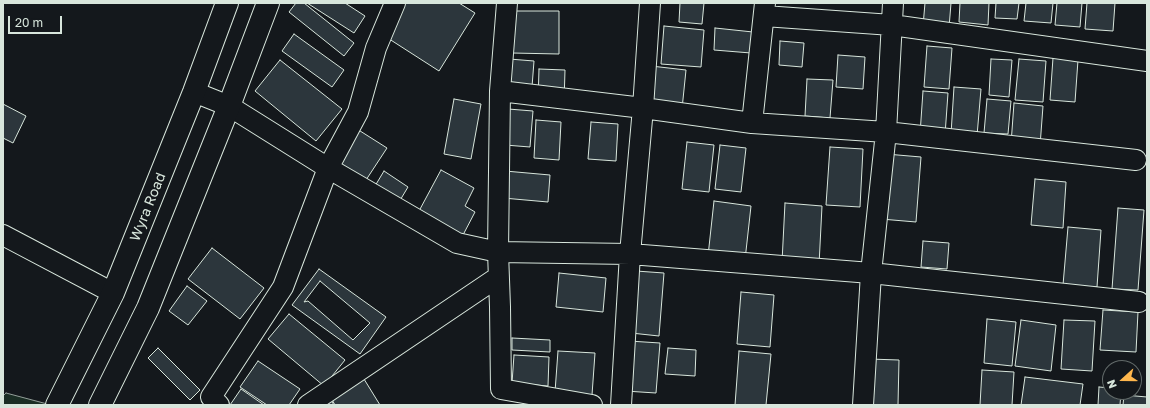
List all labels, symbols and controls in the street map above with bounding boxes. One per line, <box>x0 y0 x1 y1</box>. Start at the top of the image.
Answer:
scale bar <box>10 8 64 34</box>
text: 20 m <box>15 15 43 30</box>
street label: Wyra Road <box>127 170 169 244</box>
north arrow <box>1102 360 1142 400</box>
text: N <box>1104 378 1119 390</box>

